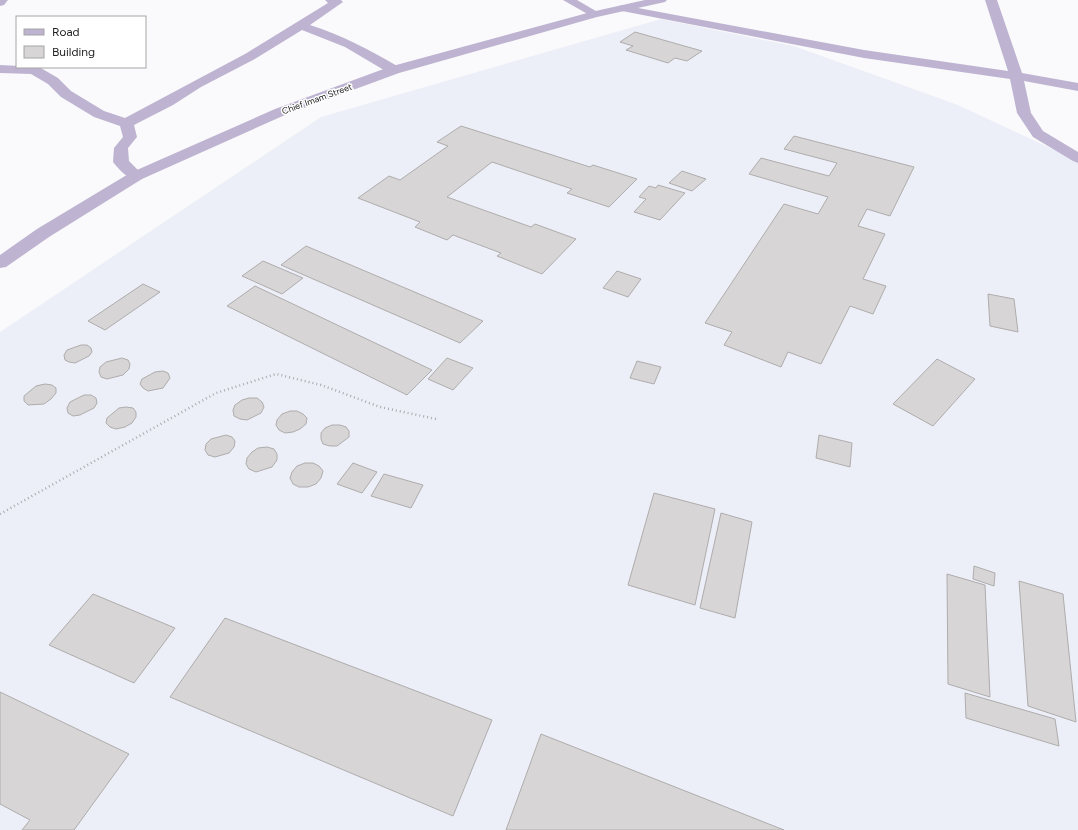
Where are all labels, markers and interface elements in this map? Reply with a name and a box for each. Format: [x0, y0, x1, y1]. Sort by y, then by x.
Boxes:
legend [16, 16, 146, 68]
text: Road [52, 25, 80, 39]
text: Building [52, 45, 95, 59]
street label: Chief Imam Street [280, 81, 354, 116]

